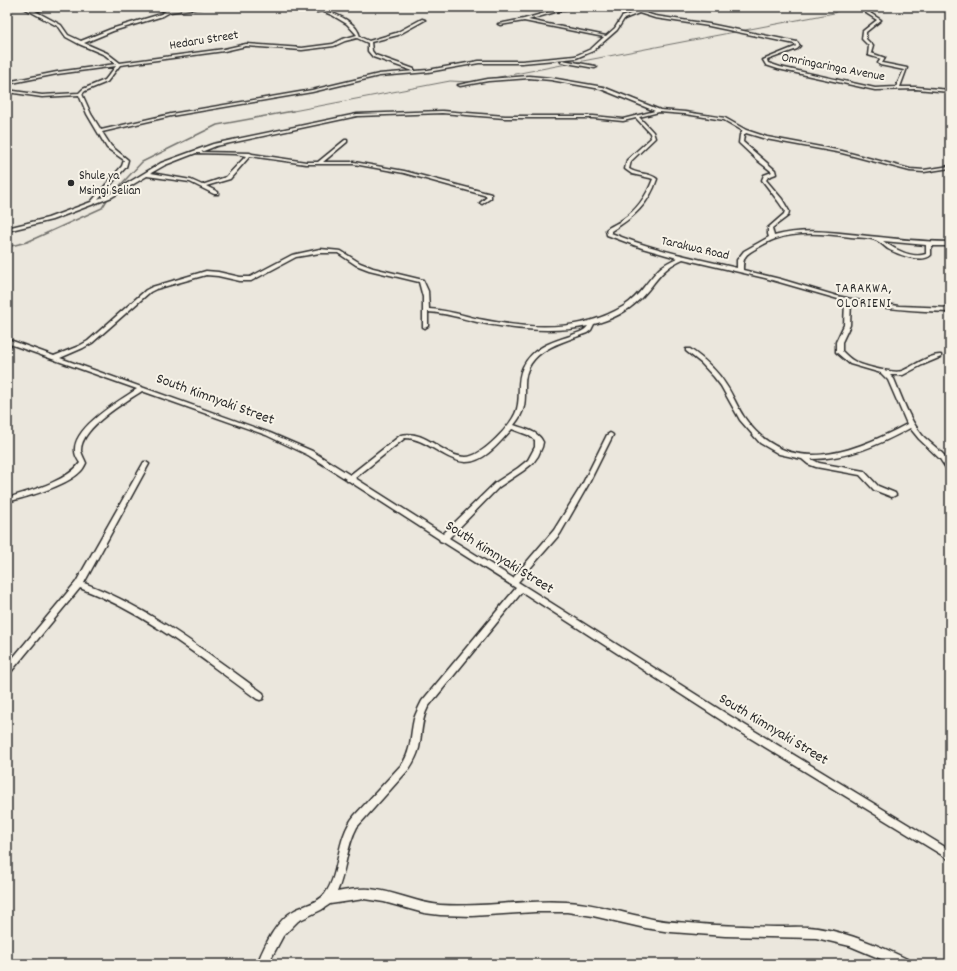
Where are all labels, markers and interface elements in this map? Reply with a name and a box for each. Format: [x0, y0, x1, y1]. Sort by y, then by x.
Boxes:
street label: Hedaru Street [168, 26, 240, 56]
street label: Omringaringa Avenue [780, 49, 887, 87]
place label: Shule ya Msingi Selian [79, 167, 141, 201]
marker: Shule ya Msingi Selian [66, 178, 76, 188]
street label: Tarakwa Road [659, 232, 731, 266]
district label: TARAKWA, OLORIENI [836, 280, 892, 314]
street label: South Kimnyaki Street [153, 368, 278, 432]
street label: South Kimnyaki Street [440, 516, 558, 601]
street label: South Kimnyaki Street [714, 689, 832, 772]

